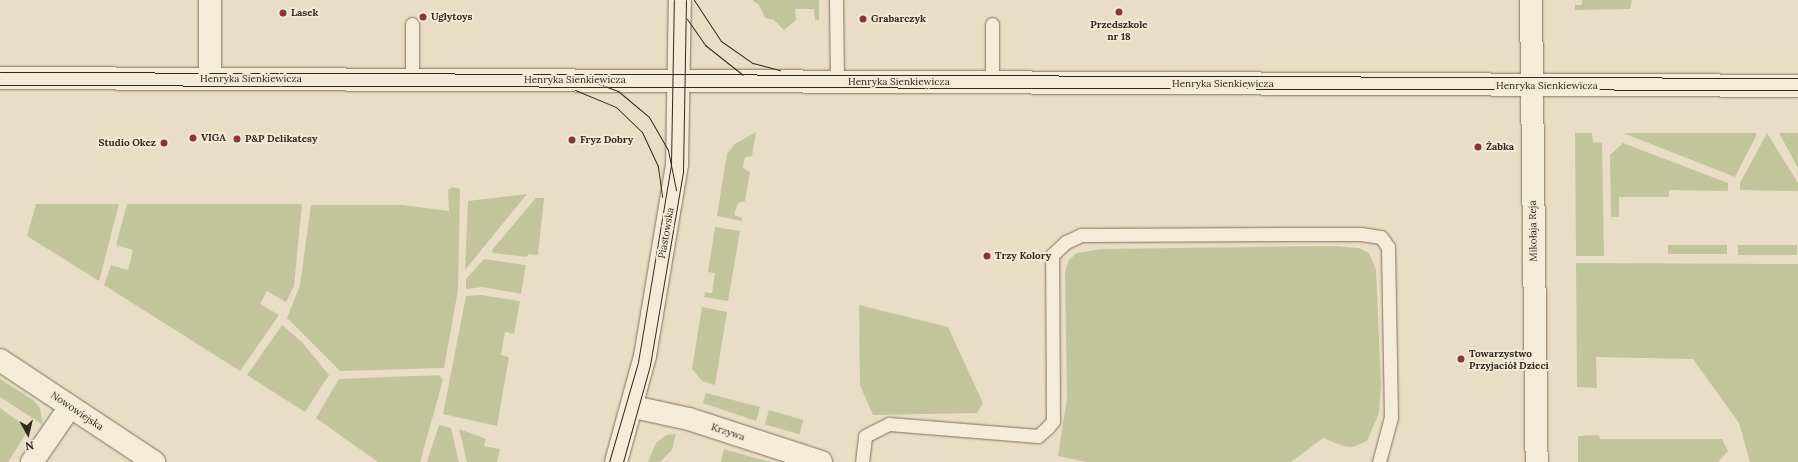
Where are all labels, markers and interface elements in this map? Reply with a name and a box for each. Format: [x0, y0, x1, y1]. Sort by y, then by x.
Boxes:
place label: Lasek [291, 7, 318, 19]
marker: Przedszkole nr 18 [1114, 7, 1124, 17]
marker: Lasek [278, 8, 288, 18]
place label: Uglytoys [431, 11, 472, 23]
marker: Uglytoys [418, 12, 428, 22]
place label: Grabarczyk [871, 13, 926, 25]
marker: Grabarczyk [858, 14, 868, 24]
place label: Przedszkole nr 18 [1090, 18, 1148, 42]
street label: Henryka Sienkiewicza [200, 73, 302, 85]
street label: Henryka Sienkiewicza [524, 74, 626, 86]
street label: Henryka Sienkiewicza [848, 76, 950, 88]
street label: Henryka Sienkiewicza [1172, 78, 1274, 90]
street label: Henryka Sienkiewicza [1496, 80, 1598, 92]
place label: VIGA [201, 132, 226, 144]
marker: VIGA [188, 133, 198, 143]
place label: P&P Delikatesy [245, 133, 317, 145]
marker: P&P Delikatesy [232, 134, 242, 144]
place label: Fryz Dobry [580, 134, 633, 146]
marker: Fryz Dobry [567, 135, 577, 145]
place label: Studio Okez [98, 137, 156, 149]
marker: Studio Okez [159, 138, 169, 148]
place label: Żabka [1486, 141, 1514, 153]
marker: Żabka [1473, 142, 1483, 152]
street label: Mikołaja Reja [1526, 200, 1540, 262]
street label: Piastowska [656, 207, 676, 259]
place label: Trzy Kolory [995, 250, 1051, 262]
marker: Trzy Kolory [982, 251, 992, 261]
place label: Towarzystwo Przyjaciół Dzieci [1469, 347, 1549, 370]
marker: Towarzystwo Przyjaciół Dzieci [1456, 354, 1466, 364]
street label: Nowowiejska [48, 389, 106, 433]
north arrow [8, 414, 48, 454]
street label: Krzywa [710, 421, 746, 443]
text: N [24, 438, 35, 453]

